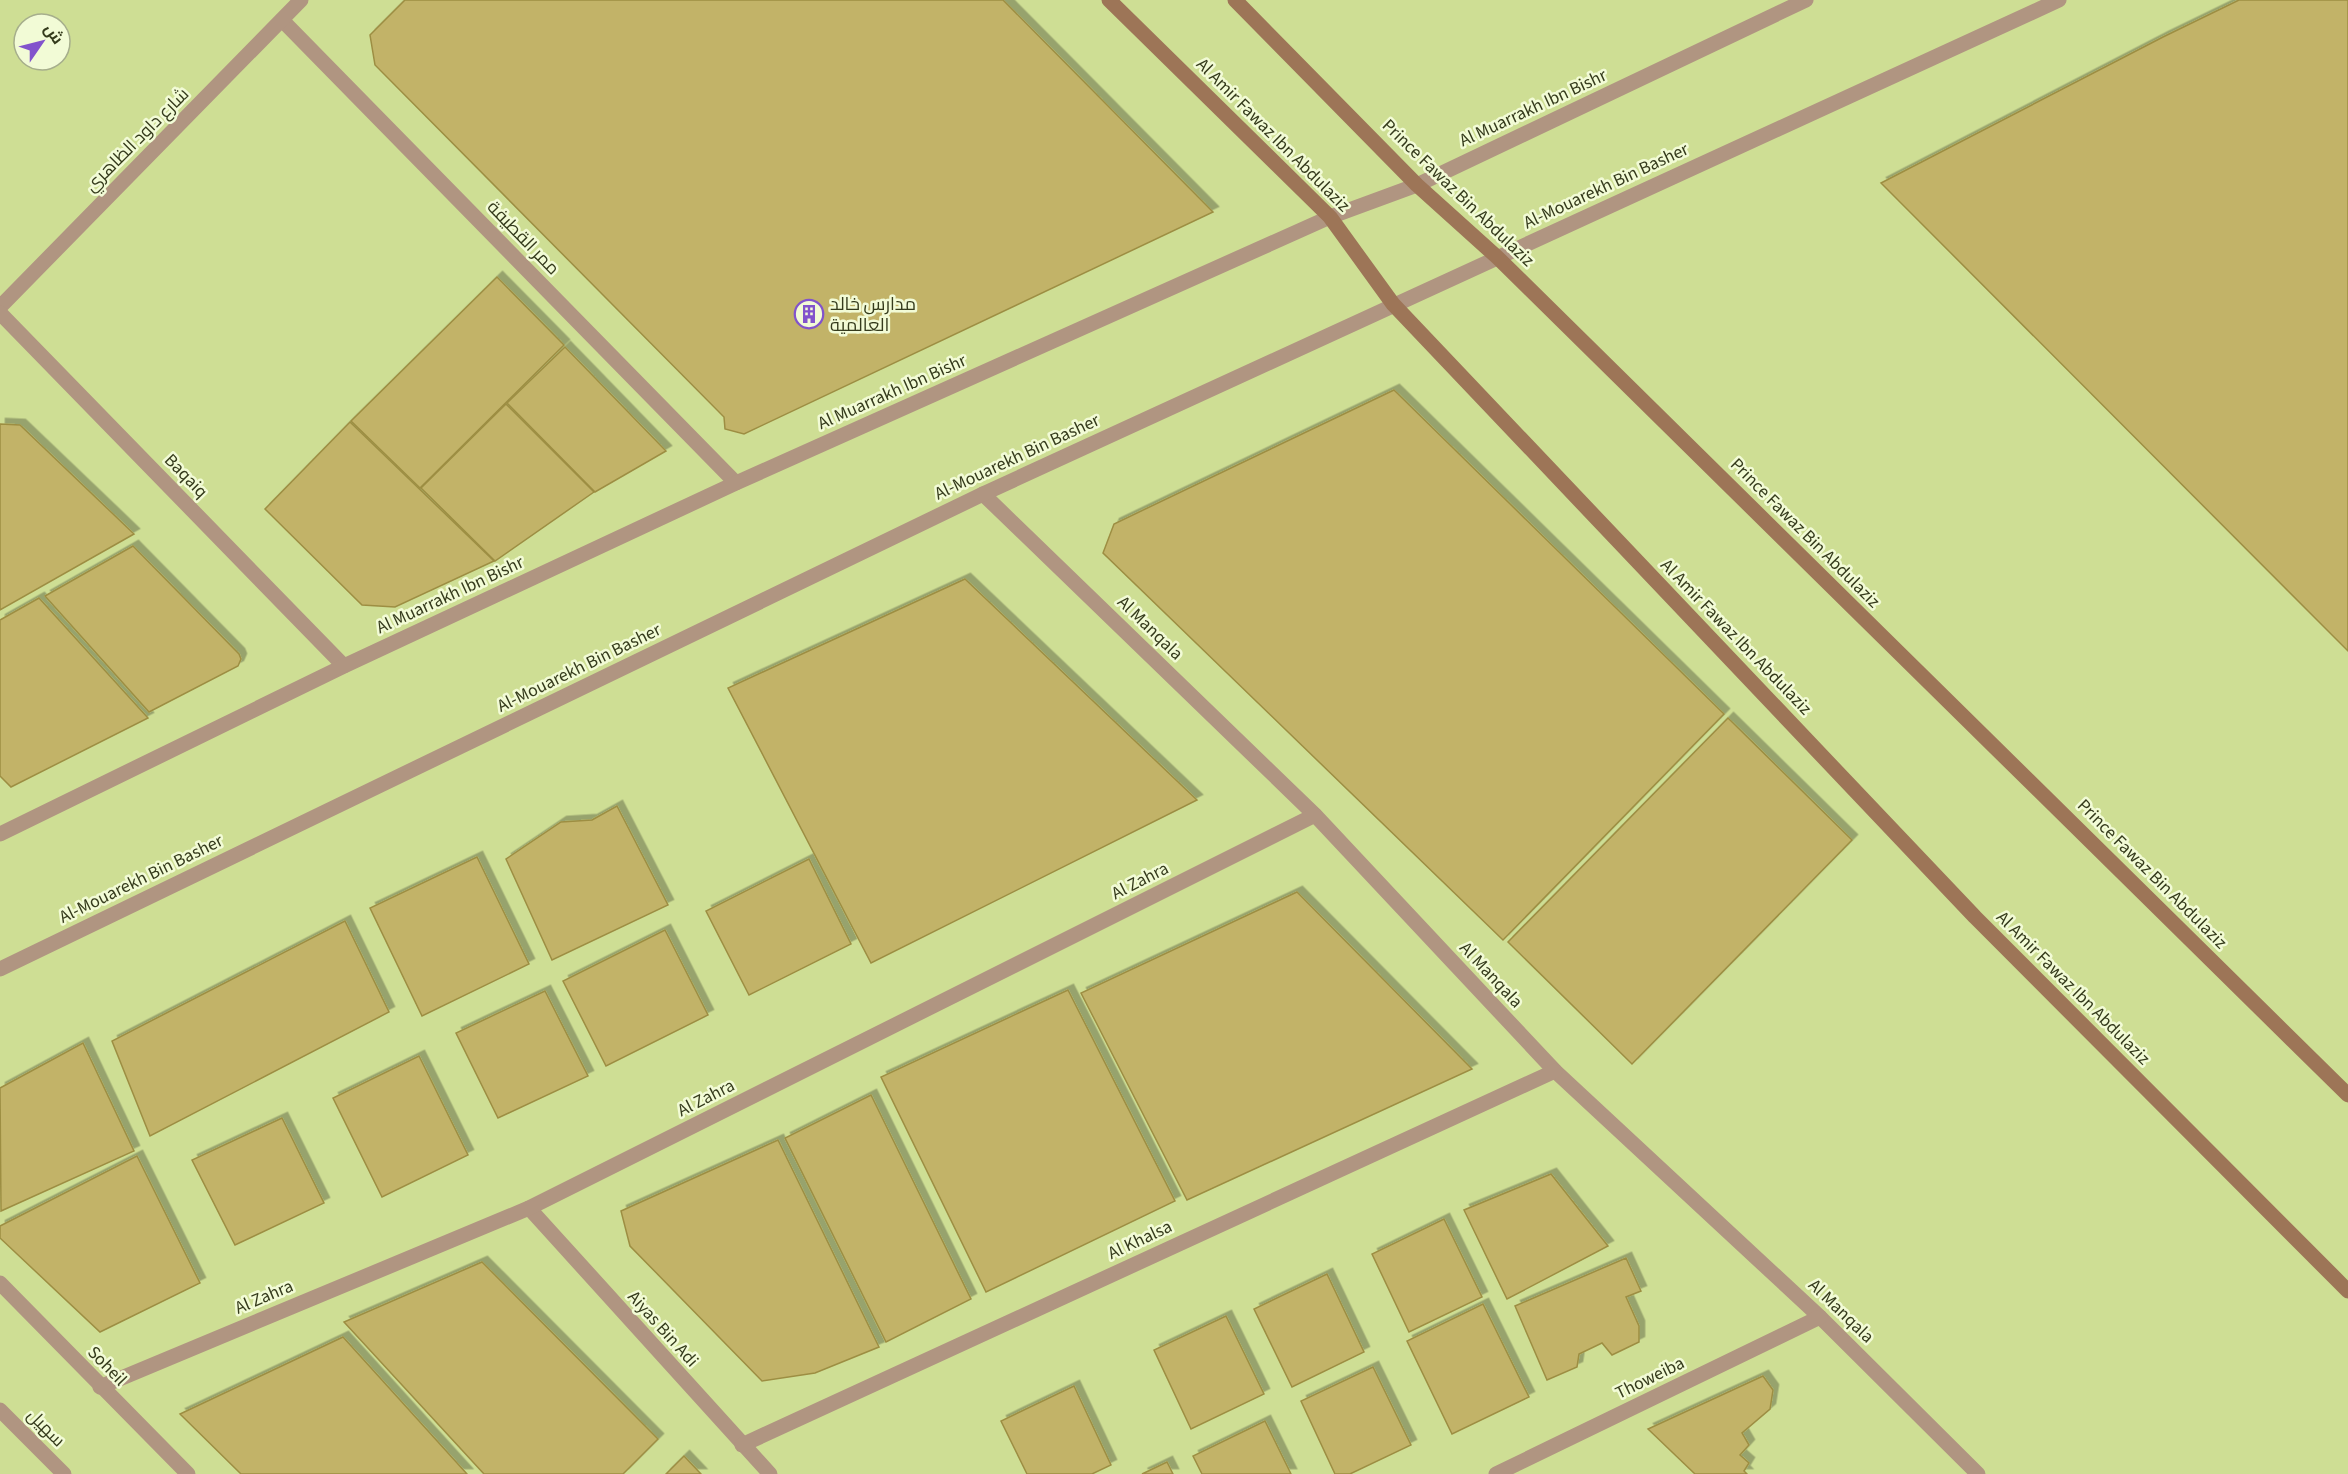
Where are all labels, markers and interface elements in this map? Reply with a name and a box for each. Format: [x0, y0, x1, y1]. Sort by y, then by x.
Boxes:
north arrow [12, 12, 72, 72]
text: ش [39, 19, 68, 49]
street label: Al Amir Fawaz Ibn Abdulaziz [1190, 52, 1356, 218]
street label: Al Muarrakh Ibn Bishr [1455, 63, 1611, 153]
street label: شارع داود الظاهري [79, 82, 196, 199]
street label: Prince Fawaz Bin Abdulaziz [1376, 114, 1540, 273]
street label: Al-Mouarekh Bin Basher [1519, 136, 1693, 235]
street label: ممر القطيفة [481, 195, 565, 281]
place label: مدارس خالد العالمية [830, 292, 916, 338]
building icon: مدارس خالد العالمية [793, 298, 825, 330]
street label: Al Muarrakh Ibn Bishr [814, 348, 971, 436]
street label: Al-Mouarekh Bin Basher [930, 407, 1104, 506]
street label: Baqaiq [159, 448, 213, 504]
street label: Prince Fawaz Bin Abdulaziz [1724, 452, 1886, 614]
street label: Al Muarrakh Ibn Bishr [372, 550, 528, 640]
street label: Al Amir Fawaz Ibn Abdulaziz [1655, 553, 1818, 721]
street label: Al Manqala [1112, 590, 1188, 666]
street label: Al-Mouarekh Bin Basher [493, 617, 666, 719]
street label: Prince Fawaz Bin Abdulaziz [2071, 793, 2233, 955]
street label: Al-Mouarekh Bin Basher [55, 828, 228, 930]
street label: Al Zahra [1107, 856, 1173, 906]
street label: Al Amir Fawaz Ibn Abdulaziz [1990, 905, 2156, 1071]
street label: Al Manqala [1454, 936, 1528, 1014]
street label: Al Zahra [673, 1073, 739, 1123]
street label: Al Khalsa [1104, 1214, 1176, 1266]
street label: Al Manqala [1803, 1273, 1879, 1349]
street label: Al Zahra [231, 1274, 297, 1320]
street label: Aiyas Bin Adi [622, 1285, 704, 1373]
street label: Soheil [82, 1340, 132, 1392]
street label: Thoweiba [1611, 1351, 1689, 1405]
street label: سهيل [21, 1403, 71, 1453]

